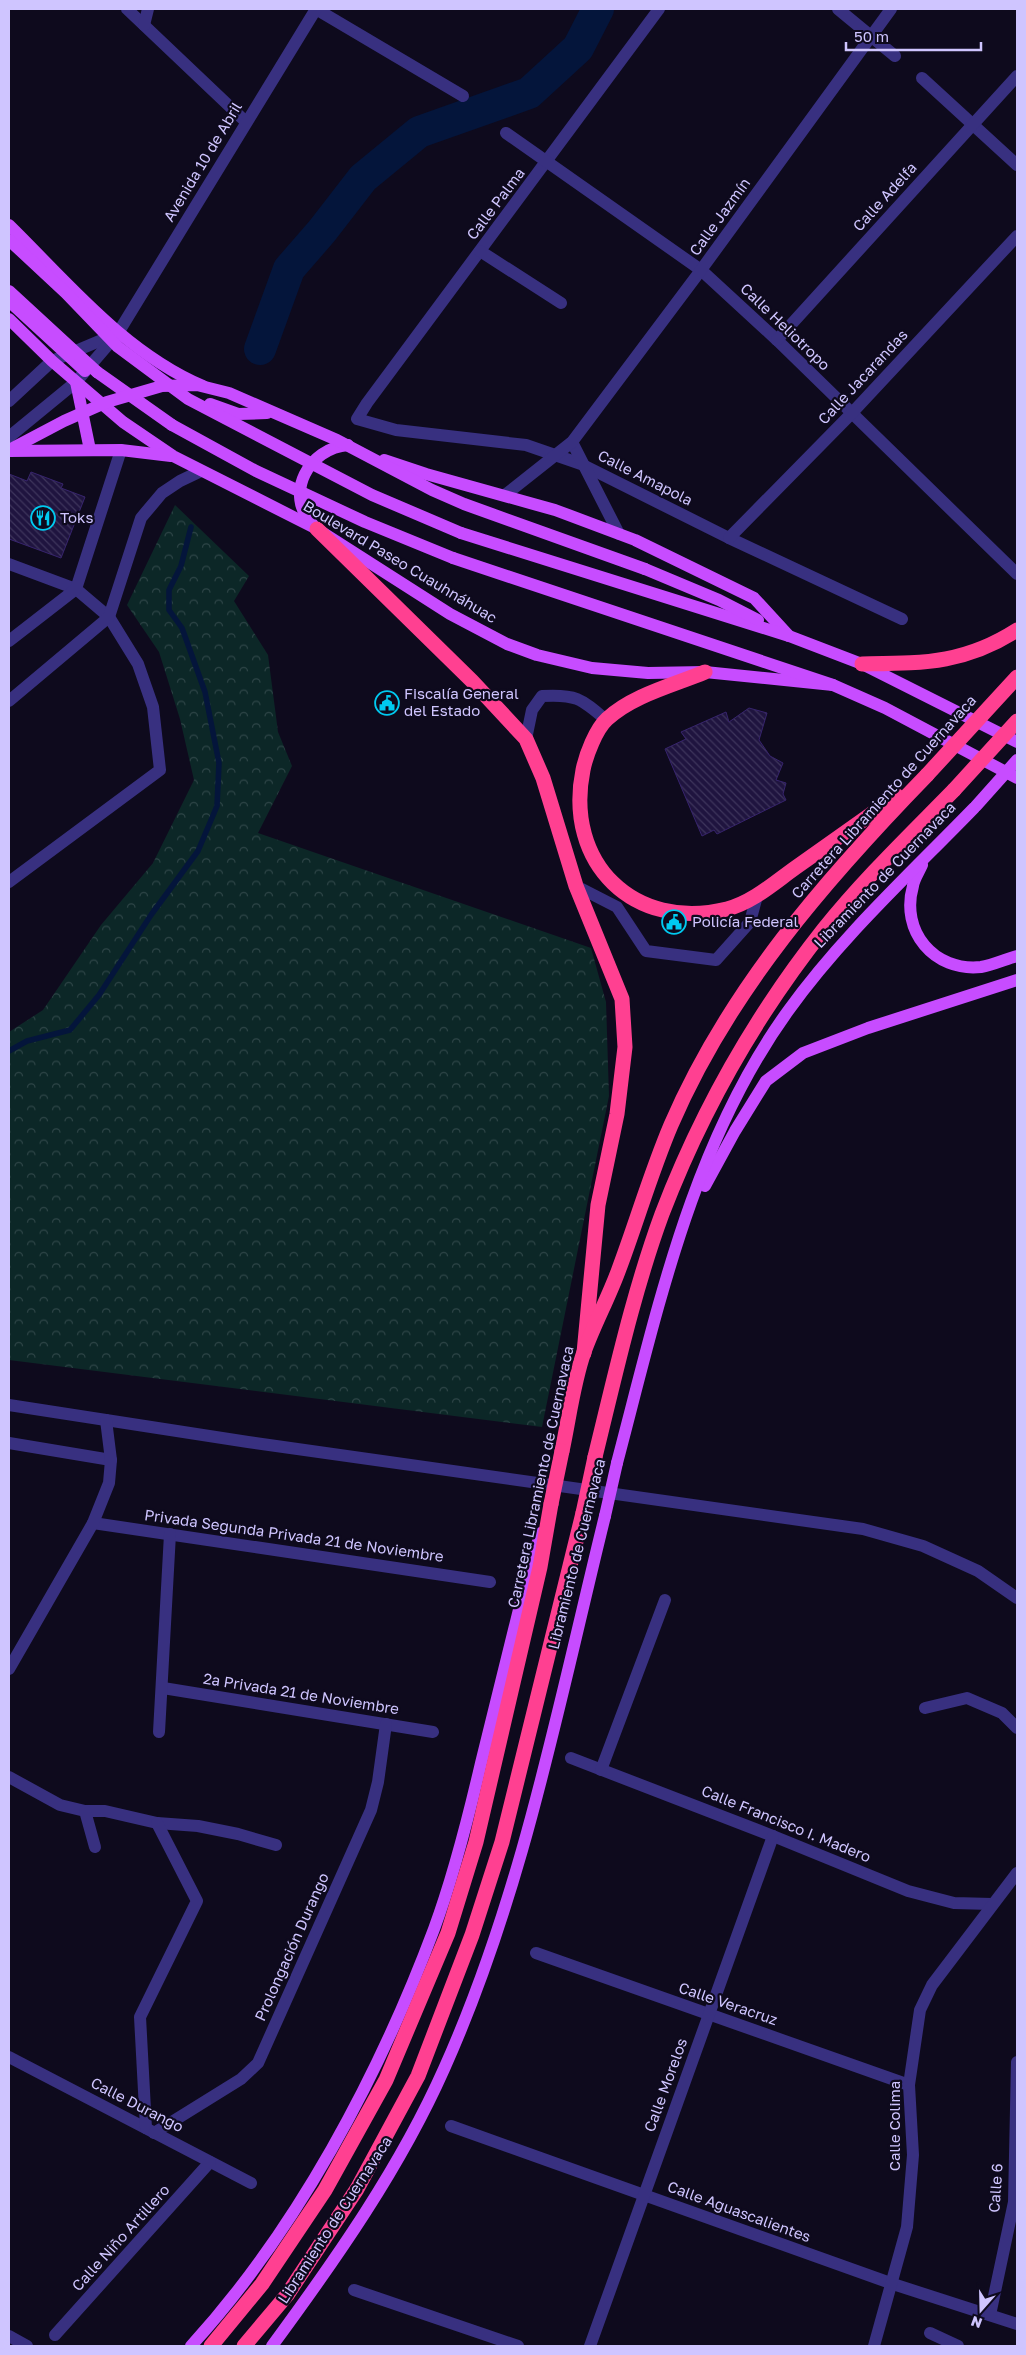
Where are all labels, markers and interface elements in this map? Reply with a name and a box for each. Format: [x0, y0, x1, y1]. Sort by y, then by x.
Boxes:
scale bar [846, 20, 981, 52]
text: 50 m [854, 27, 889, 45]
street label: Avenida 10 de Abril [159, 98, 245, 225]
street label: Calle Adelfa [849, 158, 920, 235]
street label: Calle Palma [462, 164, 528, 243]
street label: Calle Jazmín [685, 174, 753, 259]
street label: Calle Heliotropo [737, 279, 834, 374]
street label: Calle Jacarandas [814, 325, 911, 427]
street label: Calle Amapola [595, 446, 696, 509]
street label: Boulevard Paseo Cuauhnáhuac [301, 496, 501, 626]
restaurant icon: Toks [30, 505, 56, 531]
place label: Toks [60, 508, 93, 526]
place label: Fiscalía General del Estado [404, 684, 519, 719]
public building icon: Fiscalía General del Estado [374, 690, 400, 716]
street label: Carretera Libramiento de Cuernavaca [788, 692, 980, 902]
street label: Libramiento de Cuernavaca [811, 798, 959, 952]
public building icon: Policía Federal [661, 909, 687, 935]
place label: Policía Federal [692, 912, 798, 930]
street label: Carretera Libramiento de Cuernavaca [504, 1344, 578, 1610]
street label: Libramiento de Cuernavaca [545, 1457, 609, 1651]
street label: Privada Segunda Privada 21 de Noviembre [143, 1505, 445, 1565]
street label: 2a Privada 21 de Noviembre [202, 1669, 401, 1717]
street label: Calle Francisco I. Madero [699, 1781, 874, 1865]
street label: Prolongación Durango [250, 1870, 332, 2024]
street label: Calle Veracruz [677, 1978, 780, 2029]
street label: Calle Morelos [640, 2035, 690, 2134]
street label: Calle Durango [88, 2073, 187, 2135]
street label: Calle Colima [885, 2081, 903, 2171]
street label: Libramiento de Cuernavaca [273, 2132, 395, 2306]
street label: Calle 6 [984, 2163, 1006, 2213]
street label: Calle Aguascalientes [665, 2177, 813, 2245]
street label: Calle Niño Artillero [68, 2180, 173, 2294]
north arrow [956, 2285, 1006, 2335]
text: N [968, 2313, 984, 2332]

